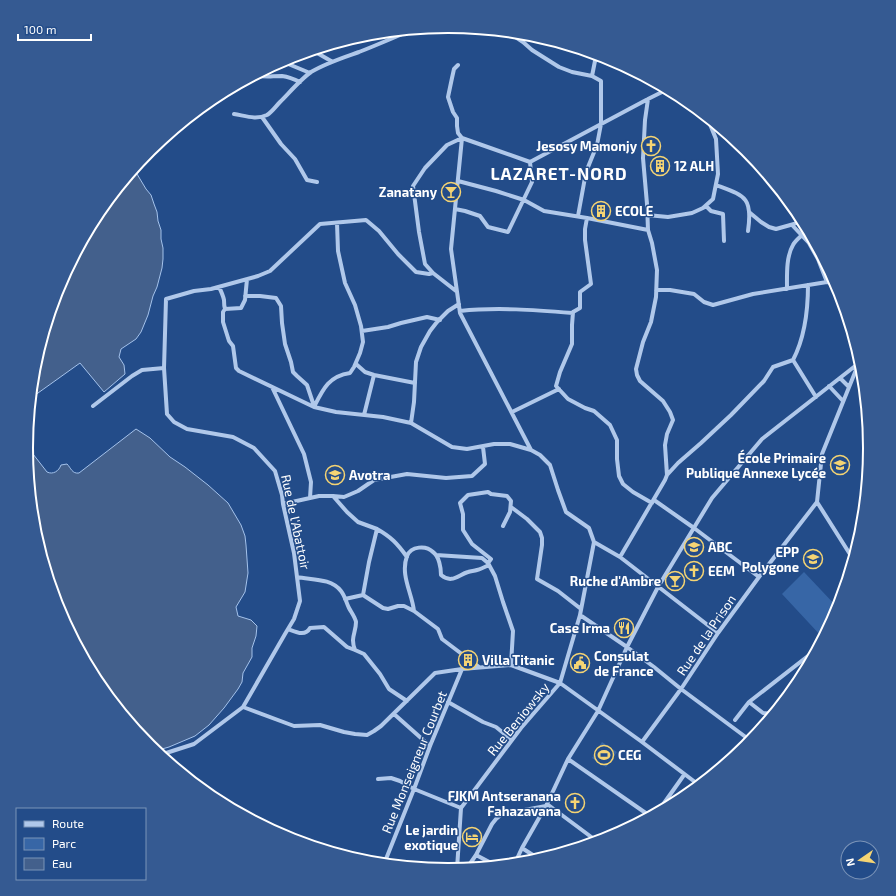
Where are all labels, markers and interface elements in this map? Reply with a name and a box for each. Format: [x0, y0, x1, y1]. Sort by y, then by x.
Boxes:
scale bar [18, 16, 91, 42]
text: 100 m [24, 22, 56, 36]
church icon: Jesosy Mamonjy [640, 135, 662, 157]
place label: Jesosy Mamonjy [536, 138, 638, 154]
building icon: 12 ALH [649, 155, 671, 177]
place label: 12 ALH [674, 158, 714, 174]
district label: LAZARET-NORD [490, 163, 628, 183]
bar icon: Zanatany [440, 181, 462, 203]
place label: Zanatany [379, 184, 438, 200]
building icon: ECOLE [590, 200, 612, 222]
place label: ECOLE [615, 203, 653, 219]
place label: École Primaire Publique Annexe Lycée [686, 449, 826, 481]
school or university icon: École Primaire Publique Annexe Lycée [829, 454, 851, 476]
school or university icon: Avotra [324, 464, 346, 486]
place label: Avotra [349, 467, 390, 483]
street label: Rue de l'Abattoir [278, 473, 314, 571]
school or university icon: ABC [683, 536, 705, 558]
place label: ABC [708, 539, 733, 555]
place label: EPP Polygone [742, 544, 799, 575]
school or university icon: EPP Polygone [802, 548, 824, 570]
church icon: EEM [683, 560, 705, 582]
place label: EEM [708, 563, 735, 579]
bar icon: Ruche d'Ambre [664, 570, 686, 592]
place label: Ruche d'Ambre [570, 573, 661, 589]
street label: Rue de la Prison [673, 591, 739, 679]
restaurant icon: Case Irma [613, 617, 635, 639]
place label: Case Irma [550, 620, 610, 636]
place label: Consulat de France [594, 648, 654, 679]
building icon: Villa Titanic [457, 649, 479, 671]
place label: Villa Titanic [482, 652, 555, 668]
public building icon: Consulat de France [569, 652, 591, 674]
street label: Rue Beniowsky [484, 679, 552, 759]
street label: Rue Monseigneur Courbet [378, 688, 450, 836]
sports icon: CEG [593, 744, 615, 766]
place label: CEG [618, 747, 642, 763]
place label: FJKM Antseranana Fahazavana [448, 788, 561, 819]
church icon: FJKM Antseranana Fahazavana [564, 792, 586, 814]
legend [16, 808, 146, 880]
text: Route [52, 816, 84, 830]
place label: Le jardin exotique [404, 822, 458, 853]
hotel icon: Le jardin exotique [461, 826, 483, 848]
text: Parc [52, 836, 76, 850]
north arrow [840, 840, 880, 880]
text: Eau [52, 856, 72, 870]
text: N [843, 857, 857, 868]

